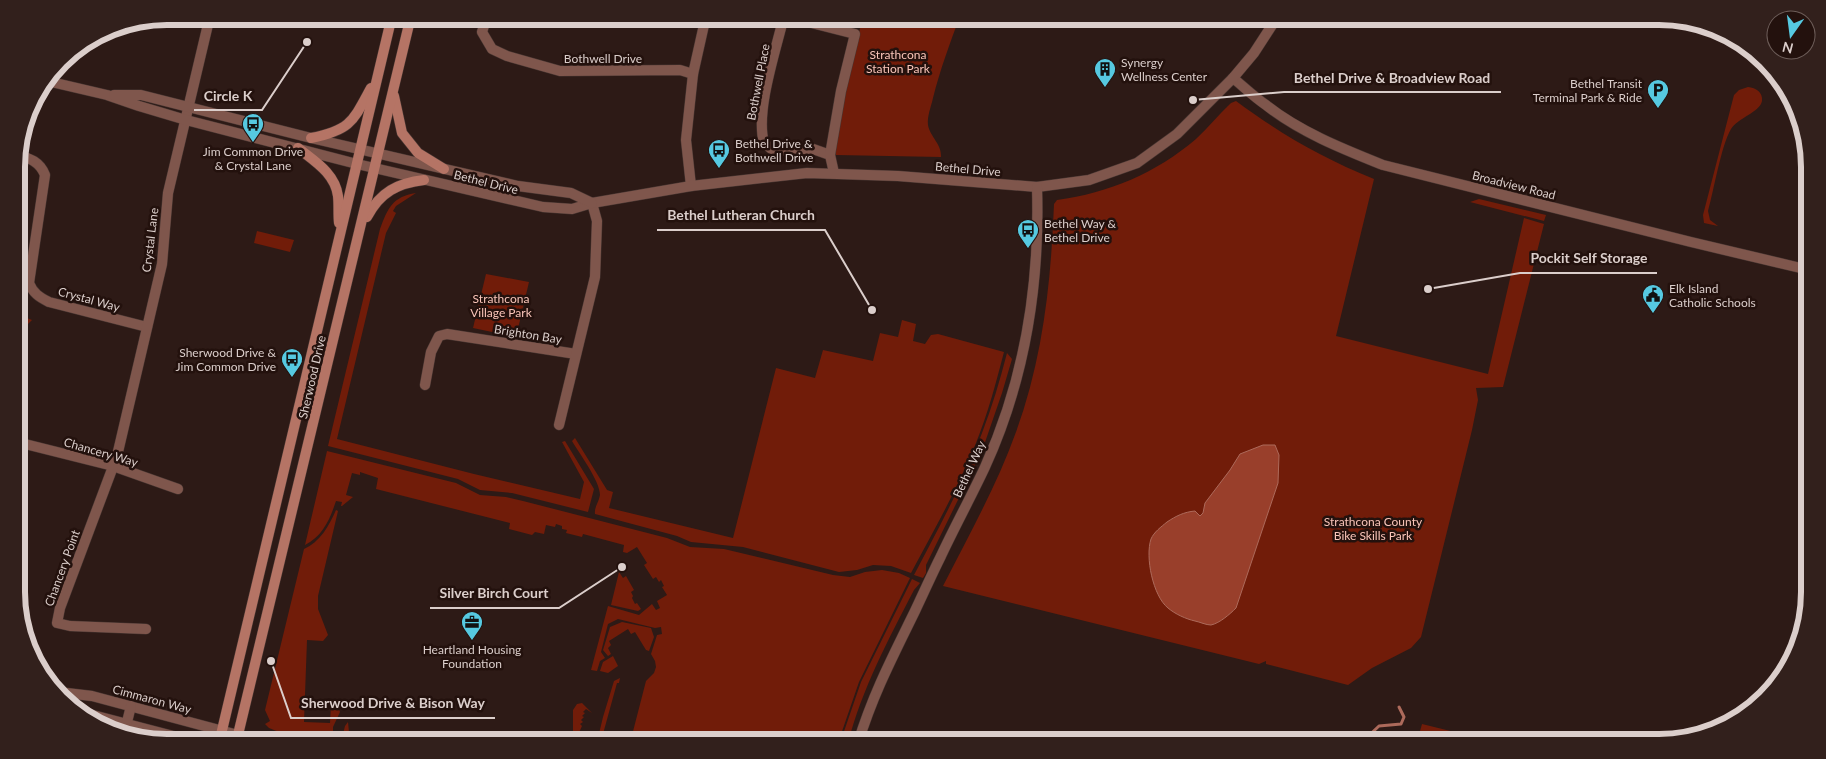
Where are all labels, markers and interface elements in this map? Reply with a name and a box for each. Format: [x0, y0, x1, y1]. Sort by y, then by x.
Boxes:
north arrow [1766, 10, 1816, 60]
text: N [1780, 39, 1795, 58]
street label: Bothwell Place [743, 42, 773, 122]
park label: Strathcona Station Park [866, 47, 931, 76]
street label: Bothwell Drive [564, 51, 642, 66]
place label: Synergy Wellness Center [1121, 55, 1208, 84]
building icon: Synergy Wellness Center [1093, 57, 1117, 88]
callout: Bethel Drive & Broadview Road [1284, 63, 1501, 92]
text: Bethel Drive & Broadview Road [1294, 69, 1490, 86]
place label: Bethel Transit Terminal Park & Ride [1533, 76, 1643, 105]
parking icon: Bethel Transit Terminal Park & Ride [1646, 78, 1670, 109]
callout: Circle K [194, 81, 262, 110]
text: Circle K [204, 87, 253, 104]
bus stop icon: Jim Common Drive & Crystal Lane [241, 112, 265, 143]
place label: Bethel Drive & Bothwell Drive [735, 136, 813, 165]
bus stop icon: Bethel Drive & Bothwell Drive [707, 138, 731, 169]
place label: Jim Common Drive & Crystal Lane [203, 144, 303, 173]
street label: Bethel Drive [935, 159, 1001, 179]
street label: Bethel Drive [452, 167, 520, 197]
street label: Broadview Road [1471, 167, 1557, 203]
callout: Bethel Lutheran Church [657, 201, 825, 230]
text: Bethel Lutheran Church [667, 206, 815, 223]
street label: Crystal Lane [139, 207, 161, 273]
place label: Bethel Way & Bethel Drive [1044, 216, 1117, 245]
bus stop icon: Bethel Way & Bethel Drive [1016, 218, 1040, 249]
callout: Pockit Self Storage [1520, 244, 1657, 273]
text: Pockit Self Storage [1530, 249, 1648, 266]
place label: Elk Island Catholic Schools [1669, 281, 1756, 310]
public building icon: Elk Island Catholic Schools [1641, 283, 1665, 314]
street label: Crystal Way [56, 284, 122, 315]
park label: Strathcona Village Park [470, 291, 533, 320]
street label: Brighton Bay [493, 321, 564, 347]
street label: Sherwood Drive [295, 334, 329, 420]
place label: Sherwood Drive & Jim Common Drive [176, 345, 276, 374]
bus stop icon: Sherwood Drive & Jim Common Drive [280, 347, 304, 378]
street label: Chancery Way [62, 434, 140, 470]
street label: Bethel Way [949, 438, 989, 500]
park label: Strathcona County Bike Skills Park [1324, 514, 1423, 543]
street label: Chancery Point [41, 527, 83, 608]
callout: Silver Birch Court [430, 579, 559, 608]
text: Silver Birch Court [440, 584, 549, 601]
office icon: Heartland Housing Foundation [460, 610, 484, 641]
place label: Heartland Housing Foundation [423, 642, 521, 671]
street label: Cimmaron Way [111, 681, 194, 717]
callout: Sherwood Drive & Bison Way [291, 689, 495, 718]
text: Sherwood Drive & Bison Way [301, 694, 486, 711]

